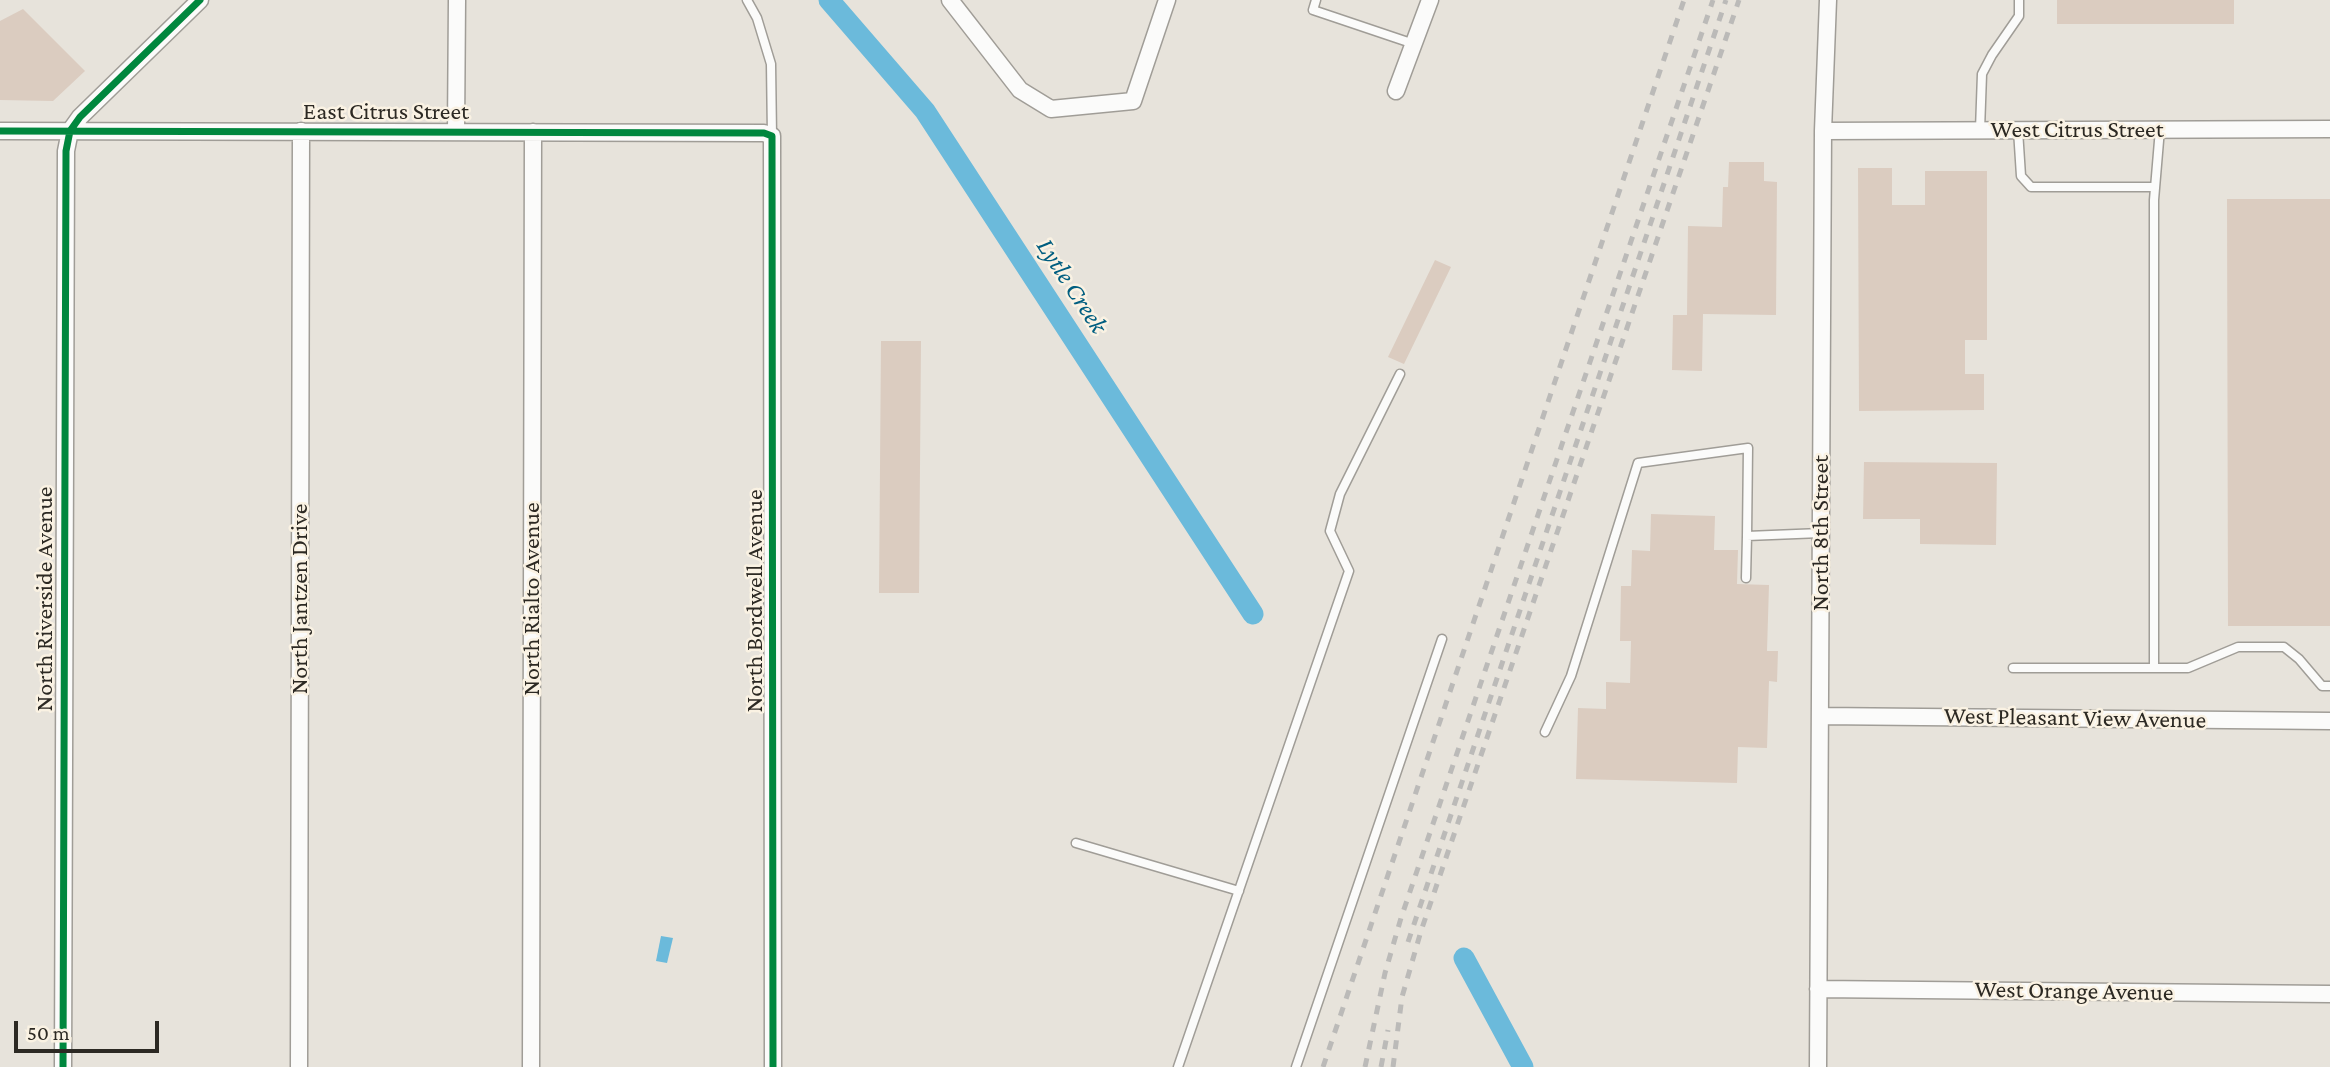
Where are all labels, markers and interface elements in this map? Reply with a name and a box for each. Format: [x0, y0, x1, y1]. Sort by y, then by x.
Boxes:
street label: East Citrus Street [303, 98, 469, 126]
street label: West Citrus Street [1990, 116, 2164, 144]
water label: Lytle Creek [1030, 232, 1114, 340]
street label: North 8th Street [1807, 455, 1835, 611]
street label: North Riverside Avenue [31, 487, 59, 711]
street label: North Bordwell Avenue [741, 490, 769, 712]
street label: North Rialto Avenue [518, 502, 546, 696]
street label: North Jantzen Drive [286, 504, 314, 694]
street label: West Pleasant View Avenue [1944, 701, 2206, 735]
street label: West Orange Avenue [1974, 975, 2174, 1007]
scale bar [18, 1007, 163, 1052]
text: 50 m [27, 1021, 70, 1045]

